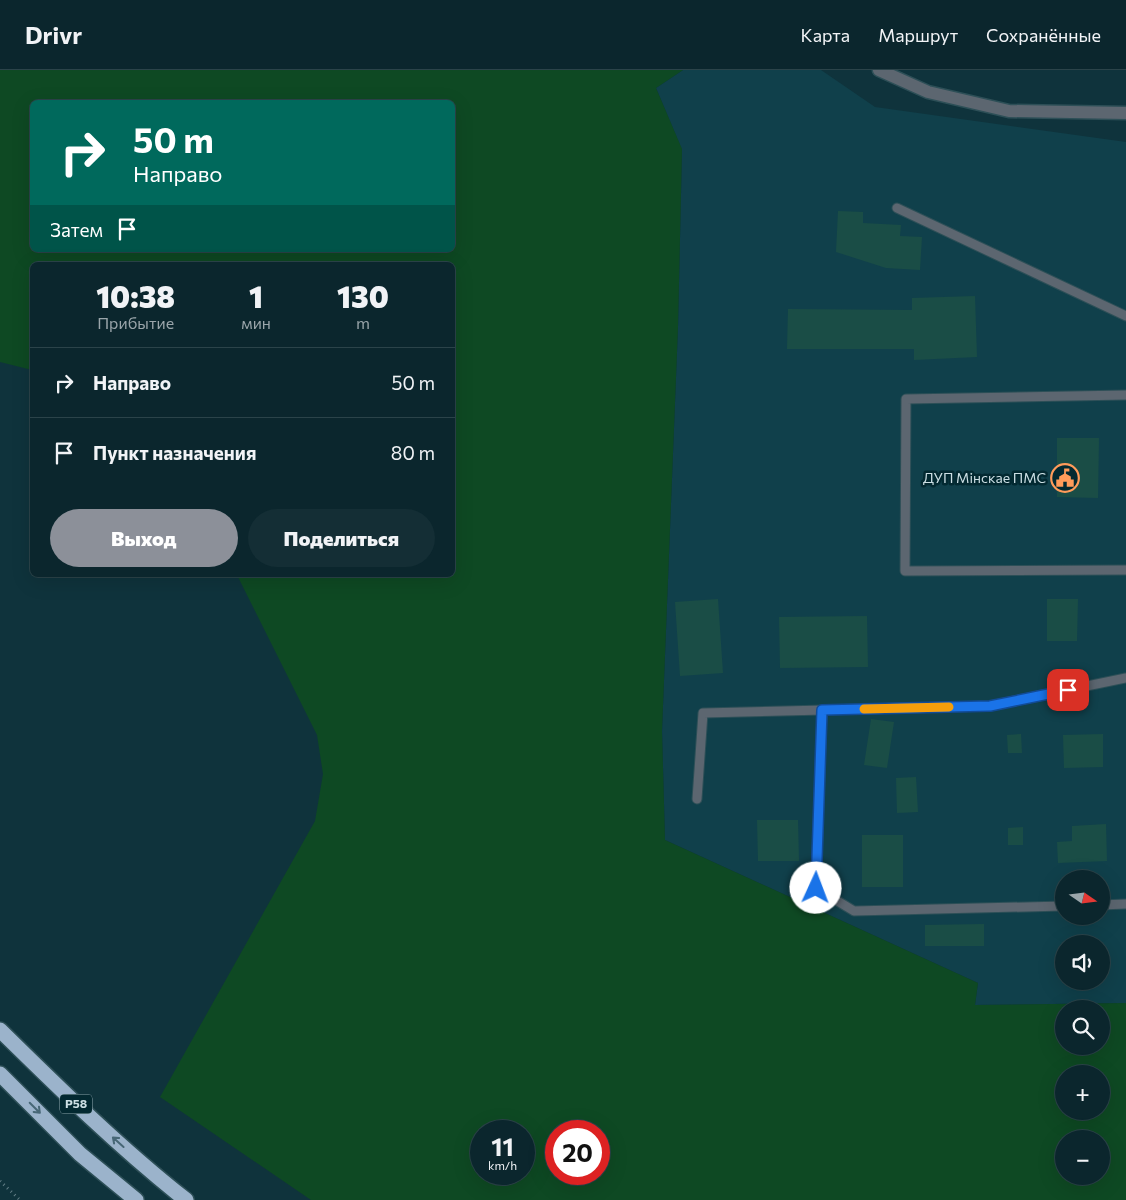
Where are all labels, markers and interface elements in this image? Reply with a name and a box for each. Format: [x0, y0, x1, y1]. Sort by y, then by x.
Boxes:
text: Drivr [25, 20, 82, 49]
text: Карта [801, 24, 850, 46]
text: Маршрут [878, 24, 958, 46]
text: Сохранённые [986, 24, 1101, 46]
text: 50 m [133, 117, 214, 160]
icon: right [50, 120, 115, 185]
text: Направо [133, 160, 223, 187]
icon: arrive [113, 215, 141, 243]
text: Затем [50, 218, 103, 241]
text: 10:38 [96, 277, 175, 314]
text: 1 [249, 277, 263, 314]
text: 130 [337, 277, 389, 314]
text: Прибытие [97, 313, 174, 332]
text: мин [241, 313, 271, 332]
text: m [356, 313, 370, 332]
icon: right [50, 369, 78, 397]
text: Направо [93, 371, 171, 394]
text: 50 m [391, 371, 435, 394]
icon: arrive [50, 439, 78, 467]
text: Пункт назначения [93, 441, 256, 464]
text: 80 m [391, 441, 435, 464]
public building icon: ДУП Мінскае ПМС [1050, 463, 1080, 493]
place label: ДУП Мінскае ПМС [923, 469, 1046, 486]
button: Выход [50, 509, 238, 567]
button: Поделиться [248, 509, 435, 567]
pin [1047, 669, 1089, 711]
icon: arrive [1054, 676, 1082, 704]
position arrow [789, 861, 841, 913]
north arrow [1055, 870, 1110, 925]
map controls [1055, 870, 1110, 1185]
button: sound [1055, 935, 1110, 990]
button: search [1055, 1000, 1110, 1055]
button: + [1055, 1065, 1110, 1120]
road number: Р58 [60, 1094, 92, 1114]
one-way arrow [28, 1102, 41, 1114]
speed limit sign: 20 [545, 1120, 610, 1185]
button: − [1055, 1130, 1110, 1185]
text: 11 [491, 1131, 514, 1161]
one-way arrow [112, 1136, 124, 1148]
text: km/h [488, 1158, 517, 1172]

